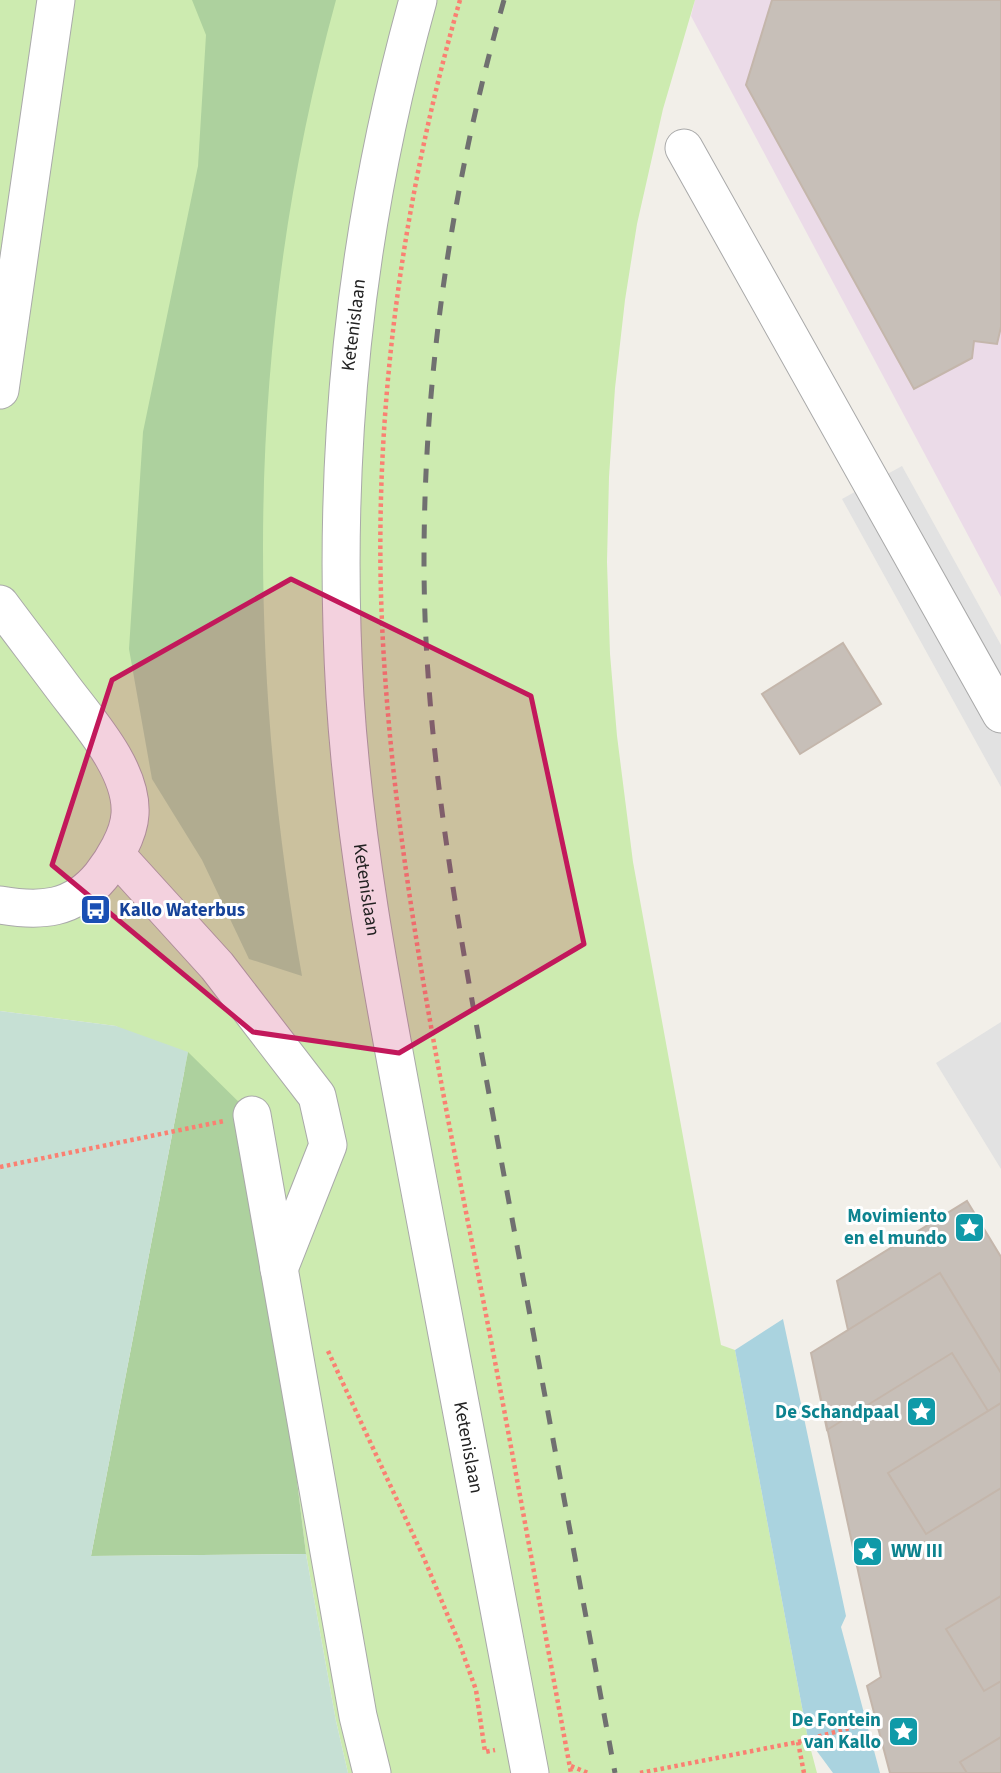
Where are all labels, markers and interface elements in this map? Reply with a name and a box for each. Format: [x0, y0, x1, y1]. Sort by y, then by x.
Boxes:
street label: Ketenislaan [335, 277, 373, 373]
street label: Ketenislaan [346, 842, 387, 938]
bus stop icon: Kallo Waterbus [79, 893, 113, 927]
place label: Kallo Waterbus [119, 897, 245, 924]
place label: Movimiento en el mundo [844, 1203, 947, 1252]
place icon: Movimiento en el mundo [953, 1210, 987, 1244]
place icon: De Schandpaal [905, 1395, 939, 1429]
street label: Ketenislaan [447, 1399, 490, 1496]
place label: De Schandpaal [775, 1399, 900, 1426]
place icon: WW III [851, 1534, 885, 1568]
place label: WW III [891, 1538, 943, 1565]
place label: De Fontein van Kallo [791, 1707, 881, 1756]
place icon: De Fontein van Kallo [887, 1714, 921, 1748]

